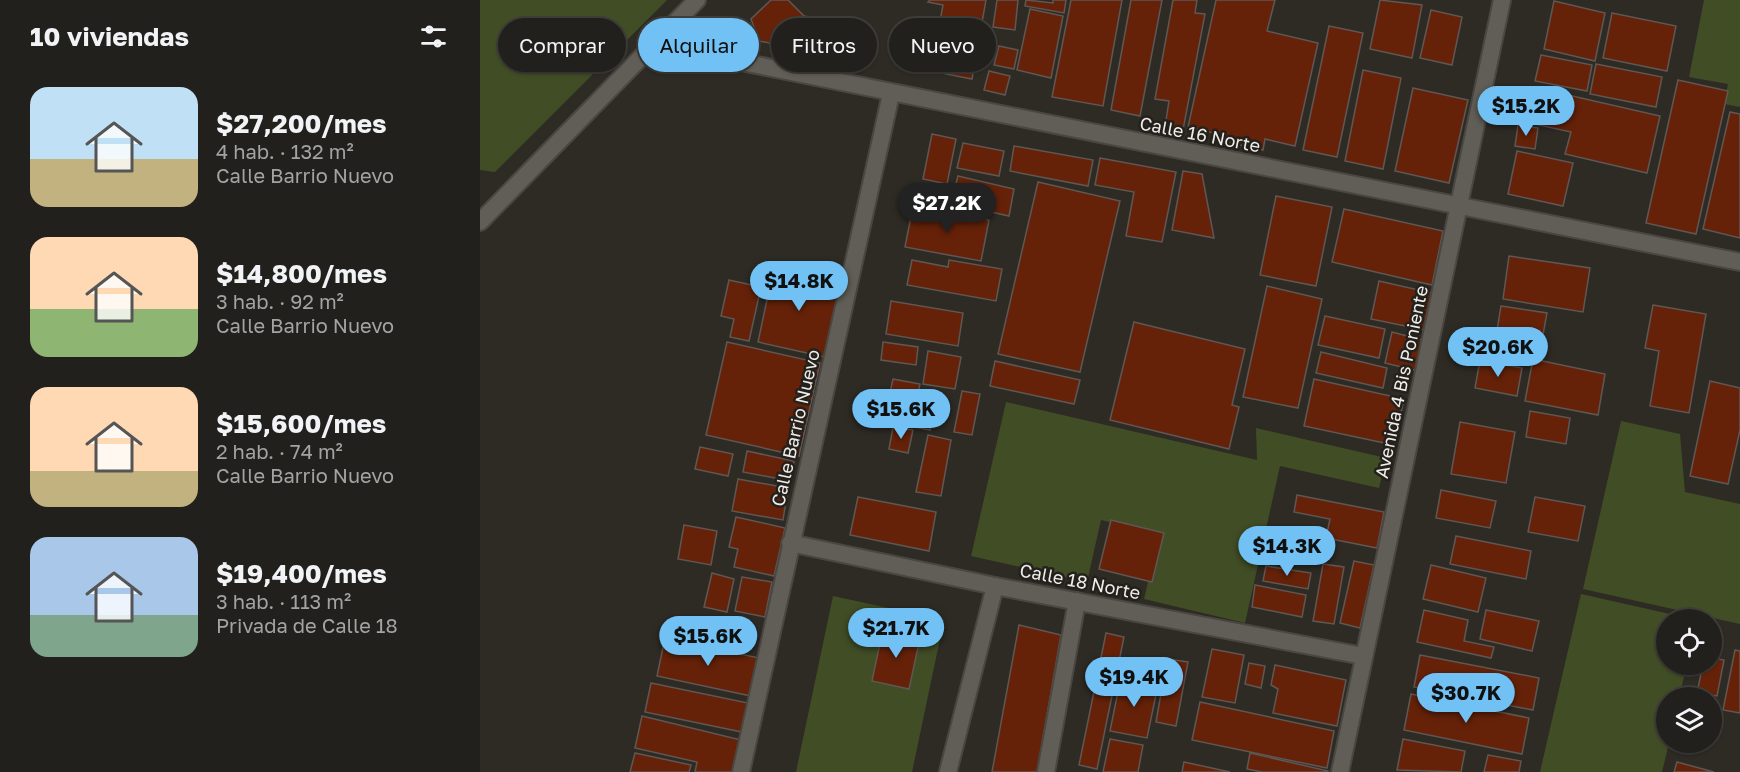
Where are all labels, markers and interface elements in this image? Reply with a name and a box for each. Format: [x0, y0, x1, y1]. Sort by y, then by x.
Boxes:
chip: Comprar [498, 18, 626, 72]
chip: Alquilar [638, 18, 759, 72]
chip: Filtros [771, 18, 877, 72]
chip: Nuevo [889, 18, 996, 72]
icon: filters [417, 20, 450, 53]
text: 10 viviendas [30, 21, 189, 52]
pin: $15.2K [1477, 86, 1575, 137]
text: $15.2K [1492, 93, 1561, 117]
text: $27,200/mes [216, 108, 387, 139]
icon: home [78, 111, 150, 183]
street label: Calle 16 Norte [1138, 112, 1262, 156]
text: 4 hab. · 132 m² [216, 139, 354, 163]
text: Calle Barrio Nuevo [216, 163, 394, 187]
pin: $27.2K [898, 183, 996, 234]
text: $27.2K [912, 190, 982, 214]
text: $14,800/mes [216, 258, 387, 289]
icon: home [78, 261, 150, 333]
pin: $14.8K [750, 261, 848, 312]
text: $14.8K [764, 268, 834, 292]
street label: Avenida 4 Bis Poniente [1370, 283, 1432, 480]
text: 3 hab. · 92 m² [216, 289, 344, 313]
text: Calle Barrio Nuevo [216, 313, 394, 337]
pin: $20.6K [1449, 327, 1547, 378]
text: $20.6K [1462, 334, 1534, 358]
street label: Calle Barrio Nuevo [766, 347, 824, 508]
pin: $15.6K [852, 389, 950, 440]
text: $15.6K [866, 396, 936, 420]
text: $15,600/mes [216, 408, 386, 439]
icon: home [78, 411, 150, 483]
text: 2 hab. · 74 m² [216, 439, 343, 463]
text: Calle Barrio Nuevo [216, 463, 394, 487]
pin: $14.3K [1238, 526, 1336, 577]
text: $14.3K [1252, 533, 1322, 557]
text: $19,400/mes [216, 558, 387, 589]
street label: Calle 18 Norte [1018, 559, 1142, 603]
icon: home [78, 561, 150, 633]
text: 3 hab. · 113 m² [216, 589, 351, 613]
pin: $21.7K [847, 608, 945, 659]
map controls [1656, 609, 1722, 753]
button: locate [1656, 609, 1722, 675]
text: Privada de Calle 18 [216, 613, 398, 637]
text: $21.7K [862, 615, 930, 639]
pin: $15.6K [659, 616, 757, 667]
text: $15.6K [673, 623, 743, 647]
pin: $19.4K [1085, 657, 1183, 708]
text: $19.4K [1099, 664, 1169, 688]
pin: $30.7K [1417, 673, 1515, 724]
text: $30.7K [1431, 680, 1501, 704]
button: layers [1656, 687, 1722, 753]

